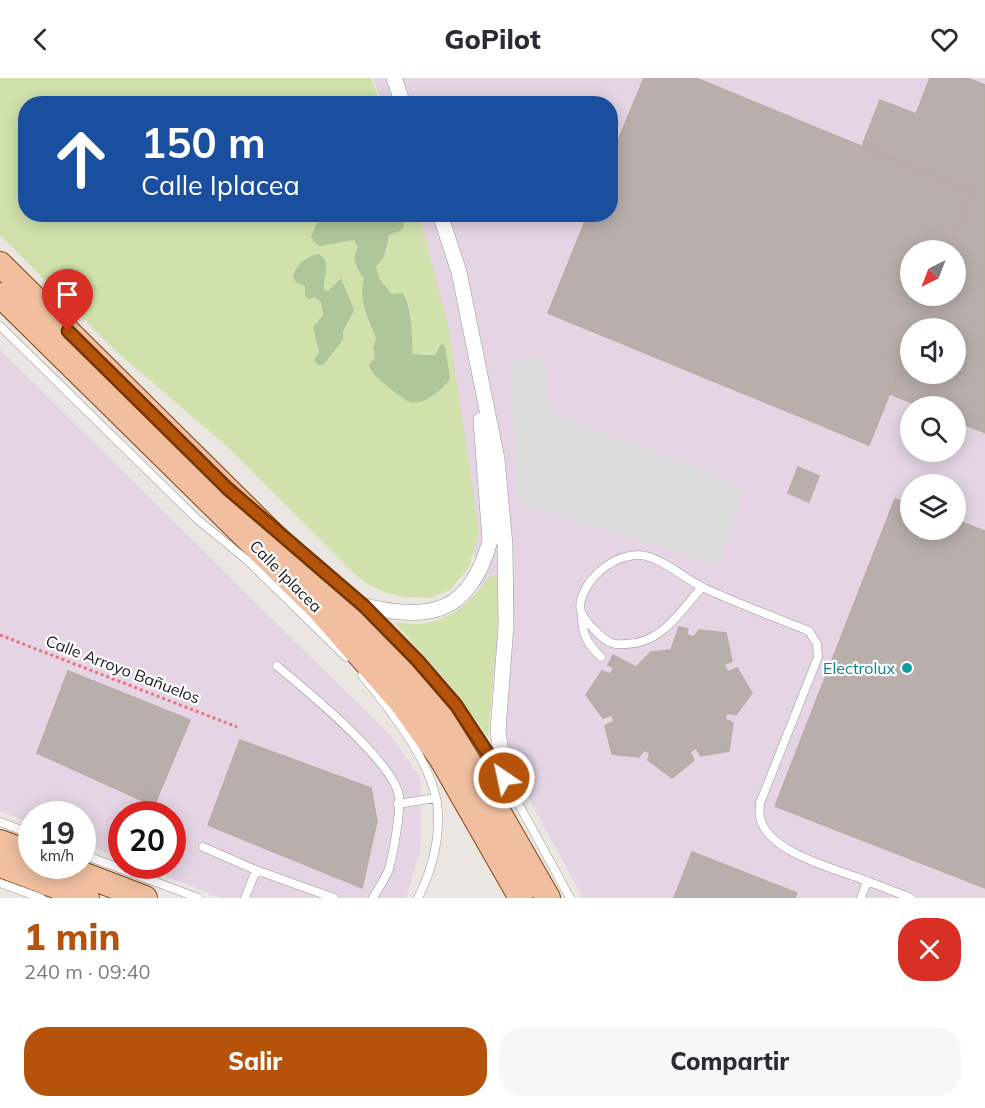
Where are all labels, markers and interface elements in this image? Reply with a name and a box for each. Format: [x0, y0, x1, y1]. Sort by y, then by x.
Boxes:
text: GoPilot [444, 22, 541, 56]
icon: back [24, 23, 57, 56]
icon: heart [928, 23, 961, 56]
text: 150 m [141, 116, 266, 169]
icon: ahead [42, 120, 120, 198]
text: Calle Iplacea [141, 168, 300, 202]
north arrow [900, 240, 966, 306]
map controls [900, 240, 966, 540]
pin [42, 269, 93, 331]
icon: arrive [51, 278, 84, 311]
button: sound [900, 318, 966, 384]
button: search [900, 396, 966, 462]
button: layers [900, 474, 966, 540]
street label: Calle Iplacea [246, 536, 326, 616]
street label: Calle Arroyo Bañuelos [43, 630, 203, 708]
place label: Electrolux [823, 658, 895, 678]
marker: Electrolux [900, 661, 914, 675]
position arrow [472, 746, 536, 810]
speed limit sign: 20 [108, 801, 186, 879]
text: 19 [39, 814, 75, 852]
text: km/h [40, 846, 74, 865]
text: 1 min [24, 914, 120, 959]
button: close [898, 918, 961, 981]
text: 240 m · 09:40 [24, 959, 150, 984]
button: Salir [24, 1027, 487, 1096]
button: Compartir [499, 1027, 961, 1096]

